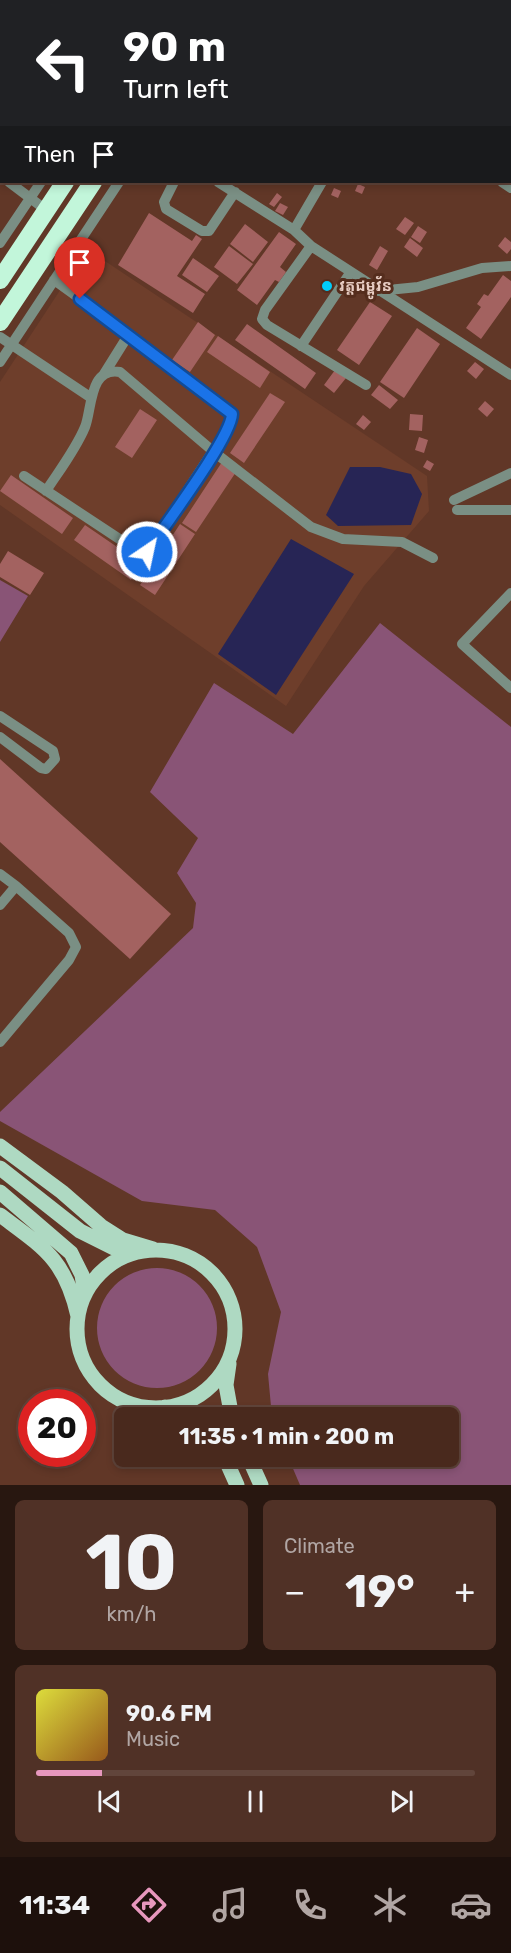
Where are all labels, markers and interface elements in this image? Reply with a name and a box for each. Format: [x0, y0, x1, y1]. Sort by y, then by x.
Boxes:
text: 90 m [123, 22, 226, 72]
icon: left [24, 24, 102, 102]
text: Turn left [123, 73, 228, 105]
icon: arrive [87, 138, 120, 171]
text: Then [24, 141, 75, 168]
pin [54, 237, 105, 299]
icon: arrive [63, 246, 96, 279]
place label: វត្តជម្ពូវ័ន [339, 275, 392, 300]
marker: វត្តជម្ពូវ័ន [320, 279, 334, 293]
position arrow [115, 520, 179, 584]
speed limit sign: 20 [18, 1389, 96, 1467]
text: 11:35 · 1 min · 200 m [179, 1423, 394, 1450]
text: 10 [86, 1516, 177, 1609]
text: Climate [284, 1534, 355, 1558]
text: 19° [345, 1565, 415, 1618]
text: − [284, 1572, 305, 1611]
text: + [454, 1572, 475, 1611]
text: km/h [107, 1602, 156, 1626]
text: 90.6 FM [126, 1700, 212, 1727]
text: Music [126, 1727, 180, 1751]
icon: previous [93, 1785, 126, 1818]
icon: pause [239, 1785, 272, 1818]
icon: next [385, 1785, 418, 1818]
icon: directions [128, 1884, 170, 1926]
icon: music [209, 1884, 251, 1926]
icon: phone [289, 1884, 331, 1926]
icon: climate [369, 1884, 411, 1926]
icon: car [450, 1884, 492, 1926]
text: 11:34 [19, 1889, 90, 1921]

